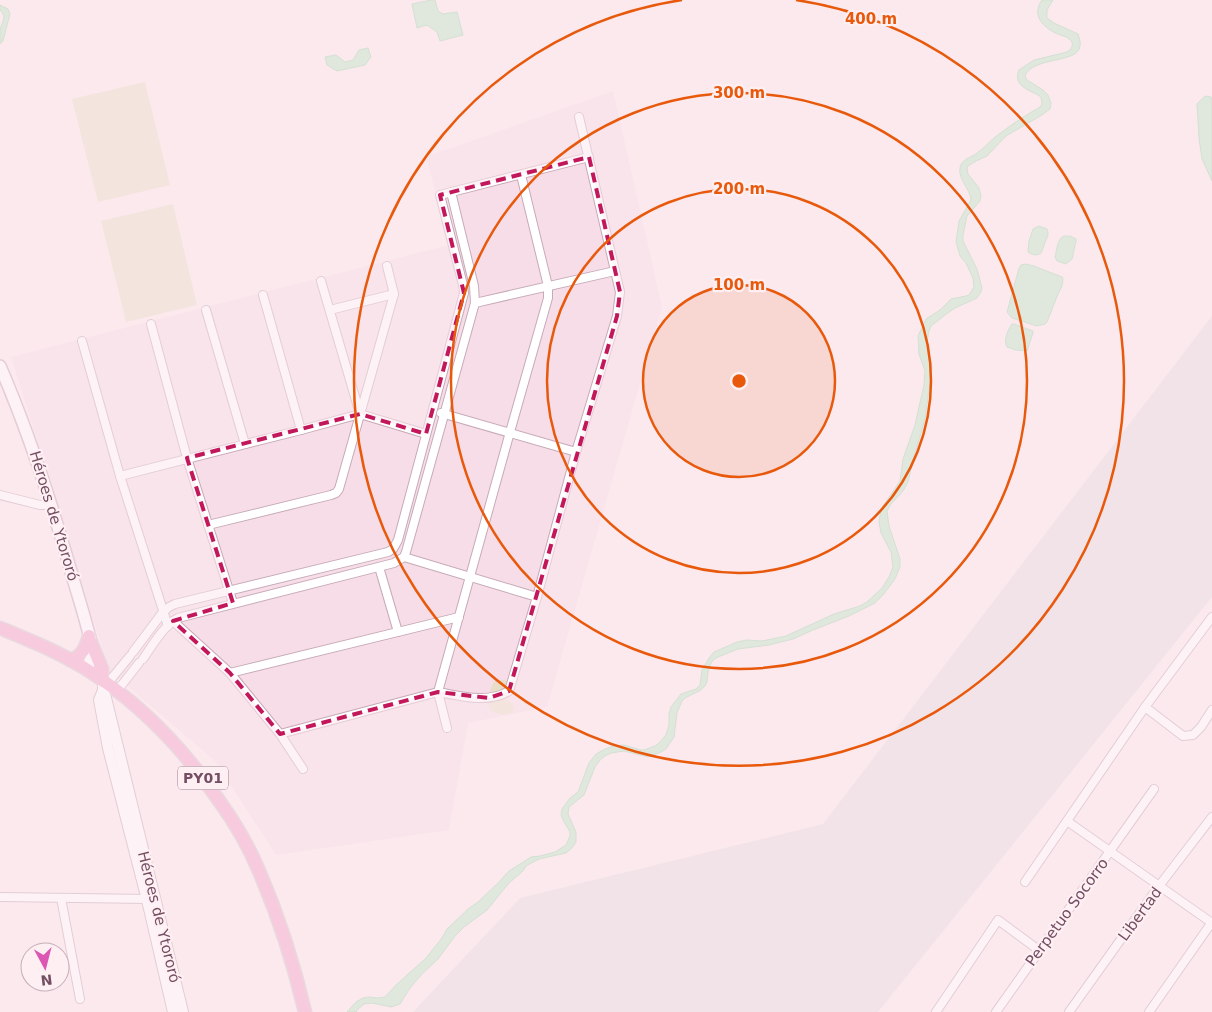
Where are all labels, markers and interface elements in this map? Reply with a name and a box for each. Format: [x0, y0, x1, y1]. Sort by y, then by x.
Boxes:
text: 400 m [845, 10, 897, 28]
text: 300 m [713, 84, 765, 102]
text: 200 m [713, 180, 765, 198]
text: 100 m [713, 276, 765, 294]
centre of rings [730, 372, 748, 390]
street label: Héroes de Ytororó [26, 449, 82, 583]
road number: PY01 [178, 766, 228, 790]
street label: Héroes de Ytororó [134, 849, 184, 985]
street label: Perpetuo Socorro [1022, 855, 1112, 969]
street label: Libertad [1114, 884, 1166, 944]
north arrow [20, 942, 70, 992]
text: N [40, 971, 53, 989]

